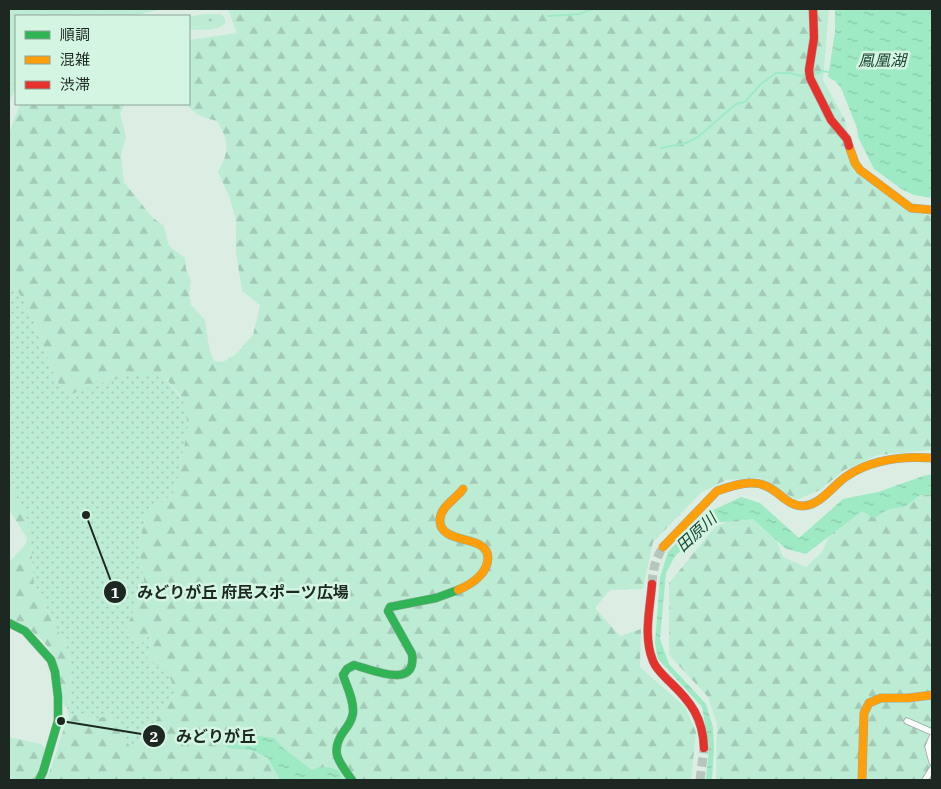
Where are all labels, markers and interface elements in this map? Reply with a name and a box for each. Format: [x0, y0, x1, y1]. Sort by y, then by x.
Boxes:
legend [15, 15, 190, 105]
text: 順調 [60, 25, 90, 44]
text: 混雑 [60, 50, 90, 69]
water label: 鳳凰湖 [858, 50, 909, 70]
text: 渋滞 [60, 75, 90, 94]
water label: 田原川 [672, 507, 722, 556]
callout: みどりが丘 府民スポーツ広場 [103, 577, 359, 608]
text: みどりが丘 府民スポーツ広場 [137, 582, 349, 602]
text: 1 [110, 583, 120, 602]
callout: みどりが丘 [141, 721, 266, 752]
text: みどりが丘 [176, 726, 256, 746]
text: 2 [149, 727, 159, 746]

